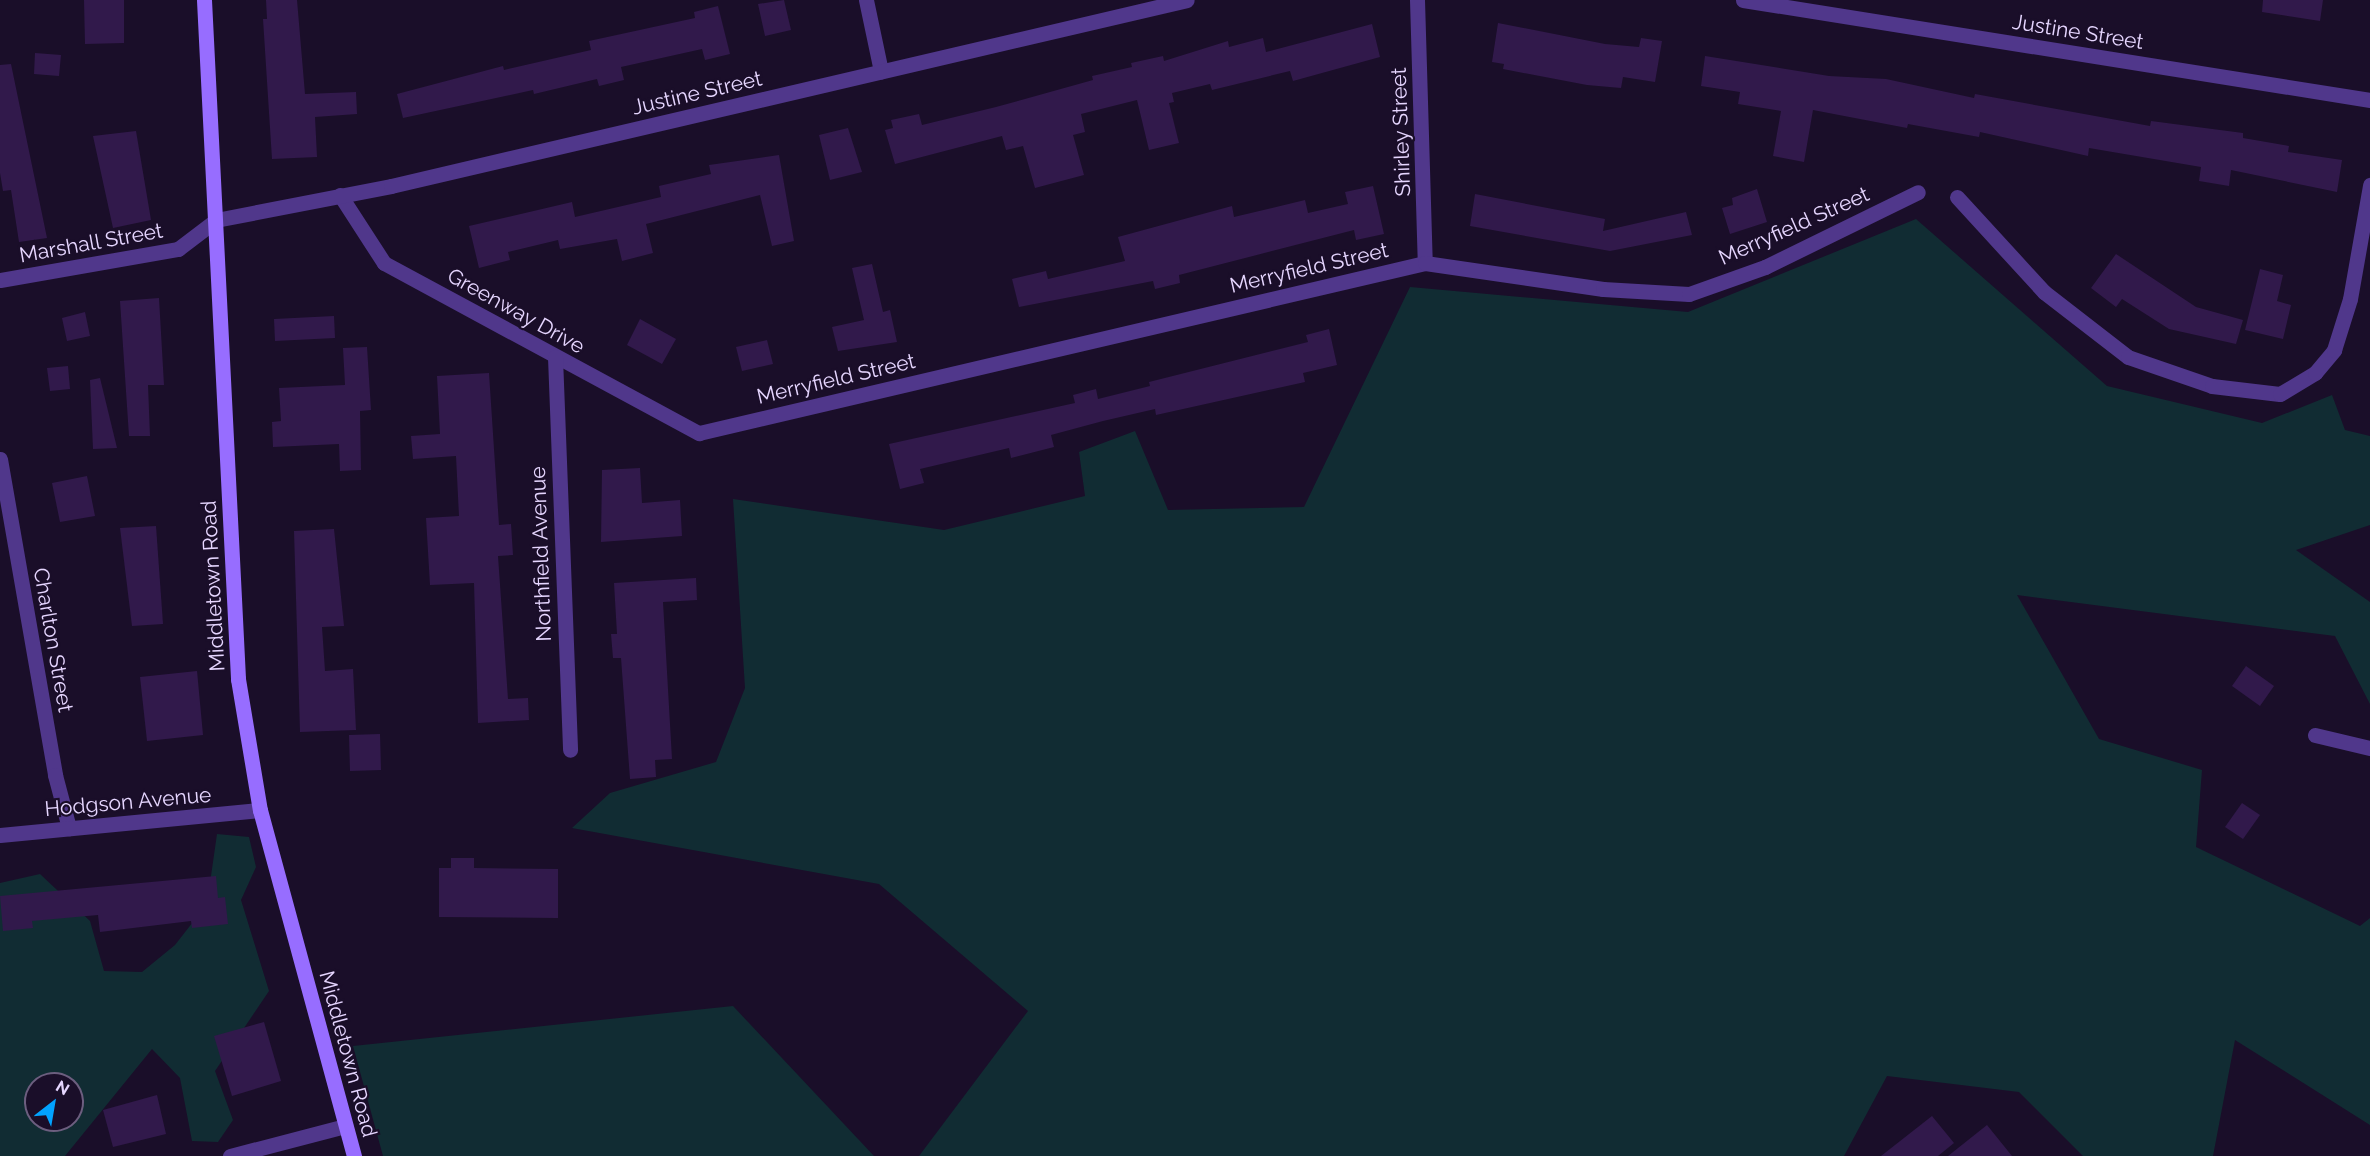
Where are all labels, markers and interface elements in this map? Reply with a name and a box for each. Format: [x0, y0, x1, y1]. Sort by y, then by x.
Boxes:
street label: Justine Street [2011, 9, 2145, 55]
street label: Justine Street [630, 66, 764, 120]
street label: Shirley Street [1386, 67, 1416, 197]
street label: Merryfield Street [1715, 182, 1873, 270]
street label: Marshall Street [17, 218, 165, 268]
street label: Merryfield Street [1227, 238, 1391, 298]
street label: Greenway Drive [443, 263, 589, 359]
street label: Merryfield Street [754, 349, 918, 409]
street label: Northfield Avenue [525, 466, 557, 642]
street label: Middletown Road [196, 500, 230, 672]
street label: Charlton Street [28, 566, 78, 714]
street label: Hodgson Avenue [43, 782, 213, 822]
street label: Middletown Road [314, 968, 382, 1140]
north arrow [24, 1072, 84, 1132]
text: N [52, 1077, 73, 1099]

